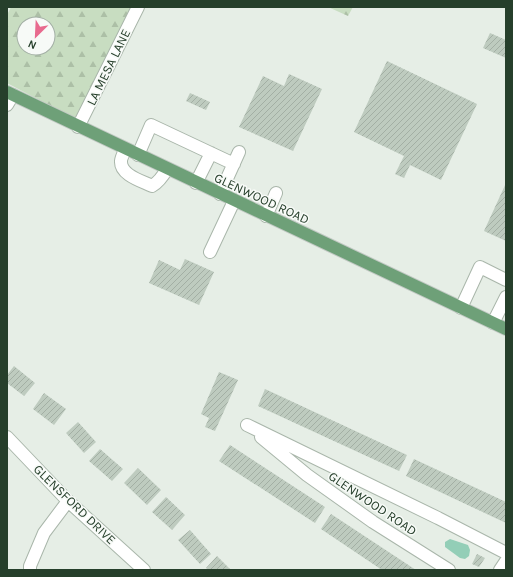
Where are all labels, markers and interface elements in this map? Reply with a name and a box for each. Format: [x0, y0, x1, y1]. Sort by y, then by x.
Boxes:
north arrow [16, 16, 56, 56]
street label: LA MESA LANE [83, 27, 133, 108]
text: N [26, 37, 38, 52]
street label: GLENWOOD ROAD [212, 170, 312, 227]
street label: GLENSFORD DRIVE [31, 461, 119, 547]
street label: GLENWOOD ROAD [326, 468, 420, 538]

